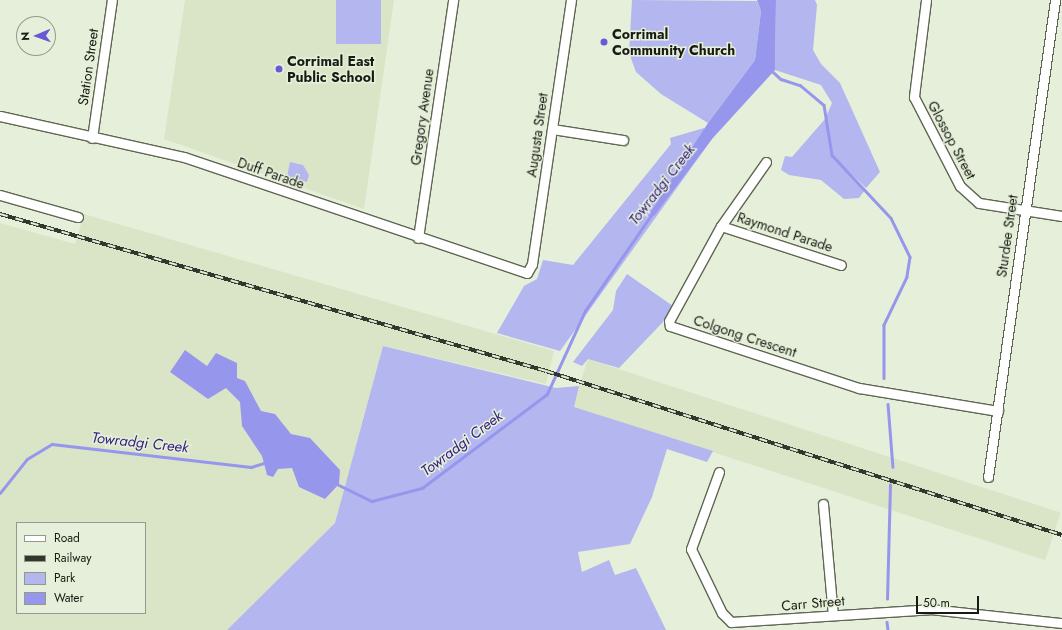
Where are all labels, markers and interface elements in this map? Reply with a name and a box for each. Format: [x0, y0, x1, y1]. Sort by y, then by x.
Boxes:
north arrow [16, 16, 56, 56]
place label: Corrimal Community Church [612, 26, 735, 58]
street label: Station Street [74, 28, 102, 106]
text: N [17, 32, 33, 41]
marker: Corrimal Community Church [599, 37, 609, 47]
place label: Corrimal East Public School [287, 53, 375, 86]
marker: Corrimal East Public School [274, 64, 284, 74]
street label: Gregory Avenue [407, 68, 437, 166]
street label: Augusta Street [523, 92, 551, 178]
street label: Glossop Street [924, 98, 980, 182]
water label: Towradgi Creek [625, 141, 699, 229]
street label: Duff Parade [235, 154, 307, 192]
street label: Sturdee Street [993, 194, 1021, 278]
street label: Raymond Parade [735, 209, 835, 255]
street label: Colgong Crescent [691, 311, 799, 361]
water label: Towradgi Creek [418, 408, 506, 480]
water label: Towradgi Creek [91, 429, 189, 457]
legend [16, 522, 146, 614]
text: Road [54, 529, 80, 547]
text: Railway [54, 549, 92, 567]
text: Park [54, 569, 75, 587]
scale bar [918, 588, 981, 614]
text: Water [54, 589, 84, 607]
street label: Carr Street [781, 592, 845, 614]
text: 50 m [923, 594, 950, 612]

